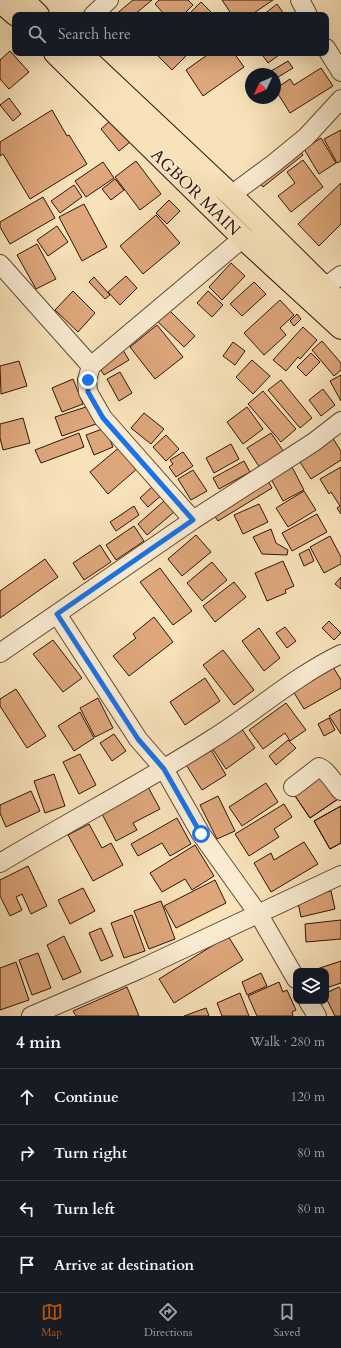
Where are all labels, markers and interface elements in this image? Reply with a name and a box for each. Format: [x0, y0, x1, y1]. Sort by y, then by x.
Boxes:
search box [12, 12, 329, 56]
icon: search [26, 23, 48, 45]
text: Search here [58, 24, 131, 44]
north arrow [245, 68, 281, 104]
street label: AGBOR MAIN [146, 144, 246, 241]
route end [79, 371, 97, 389]
route start [192, 825, 210, 843]
map controls [293, 968, 329, 1004]
button: layers [293, 968, 329, 1004]
text: 4 min [16, 1031, 61, 1054]
text: Walk · 280 m [250, 1033, 325, 1051]
icon: ahead [16, 1086, 38, 1108]
text: Continue [54, 1087, 119, 1107]
text: 120 m [291, 1088, 325, 1106]
icon: right [16, 1142, 38, 1164]
text: Turn right [54, 1143, 127, 1163]
text: 80 m [297, 1144, 325, 1162]
icon: left [16, 1198, 38, 1220]
text: Turn left [54, 1199, 115, 1219]
text: 80 m [297, 1200, 325, 1218]
icon: arrive [16, 1254, 38, 1276]
text: Arrive at destination [54, 1255, 194, 1275]
tab: Map [41, 1301, 63, 1340]
tab: Directions [144, 1301, 192, 1340]
tab: Saved [274, 1301, 300, 1340]

